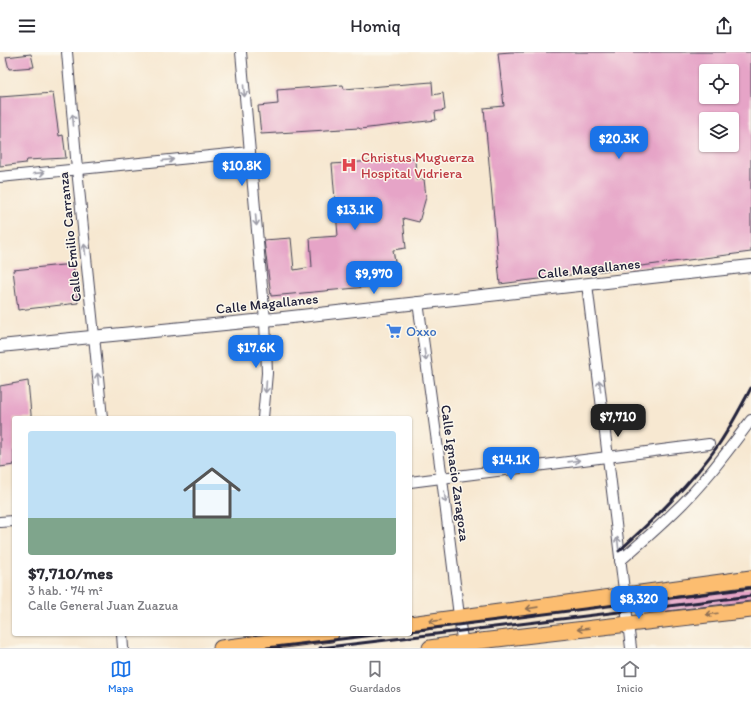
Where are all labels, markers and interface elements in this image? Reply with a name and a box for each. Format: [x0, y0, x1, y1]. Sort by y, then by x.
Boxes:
icon: menu [16, 15, 38, 37]
text: Homiq [350, 15, 401, 37]
icon: share [713, 15, 735, 37]
map controls [699, 64, 739, 152]
button: locate [699, 64, 739, 104]
one-way arrow [240, 84, 248, 97]
button: layers [699, 112, 739, 152]
one-way arrow [69, 114, 76, 127]
pin: $20.3K [586, 126, 652, 160]
text: $20.3K [599, 131, 639, 146]
place label: Christus Muguerza Hospital Vidriera [361, 149, 475, 182]
pin: $10.8K [209, 153, 275, 187]
one-way arrow [161, 156, 174, 164]
hospital icon: Christus Muguerza Hospital Vidriera [340, 156, 358, 174]
text: $10.8K [222, 158, 262, 173]
one-way arrow [32, 169, 45, 177]
street label: Calle Emilio Carranza [55, 171, 85, 303]
pin: $13.1K [322, 197, 388, 231]
text: $13.1K [336, 202, 374, 217]
one-way arrow [252, 213, 259, 226]
one-way arrow [81, 244, 89, 257]
street label: Calle Magallanes [537, 255, 641, 283]
pin: $9,970 [341, 261, 407, 295]
text: $9,970 [355, 266, 393, 281]
street label: Calle Magallanes [215, 290, 319, 318]
supermarket icon: Oxxo [385, 322, 403, 340]
place label: Oxxo [406, 323, 437, 340]
pin: $17.6K [223, 335, 289, 369]
text: $17.6K [237, 340, 275, 355]
one-way arrow [421, 348, 429, 361]
one-way arrow [95, 373, 102, 386]
one-way arrow [263, 380, 270, 393]
one-way arrow [596, 380, 604, 393]
street label: Calle Ignacio Zaragoza [437, 404, 473, 543]
pin: $7,710 [585, 404, 651, 438]
text: $7,710 [600, 409, 636, 424]
pin: $14.1K [478, 447, 544, 481]
text: $14.1K [492, 452, 530, 467]
icon: home [176, 457, 248, 529]
one-way arrow [567, 457, 580, 465]
one-way arrow [441, 490, 449, 503]
one-way arrow [615, 537, 622, 550]
text: $7,710/mes [28, 563, 113, 583]
text: 3 hab. · 74 m² [28, 583, 103, 598]
pin: $8,320 [606, 586, 672, 620]
text: $8,320 [620, 591, 658, 606]
text: Calle General Juan Zuazua [28, 598, 178, 613]
one-way arrow [526, 604, 539, 612]
one-way arrow [706, 611, 719, 618]
one-way arrow [429, 617, 442, 625]
one-way arrow [577, 625, 590, 633]
tab: Mapa [108, 658, 133, 695]
tab: Guardados [349, 658, 401, 695]
tab: Inicio [617, 658, 643, 695]

